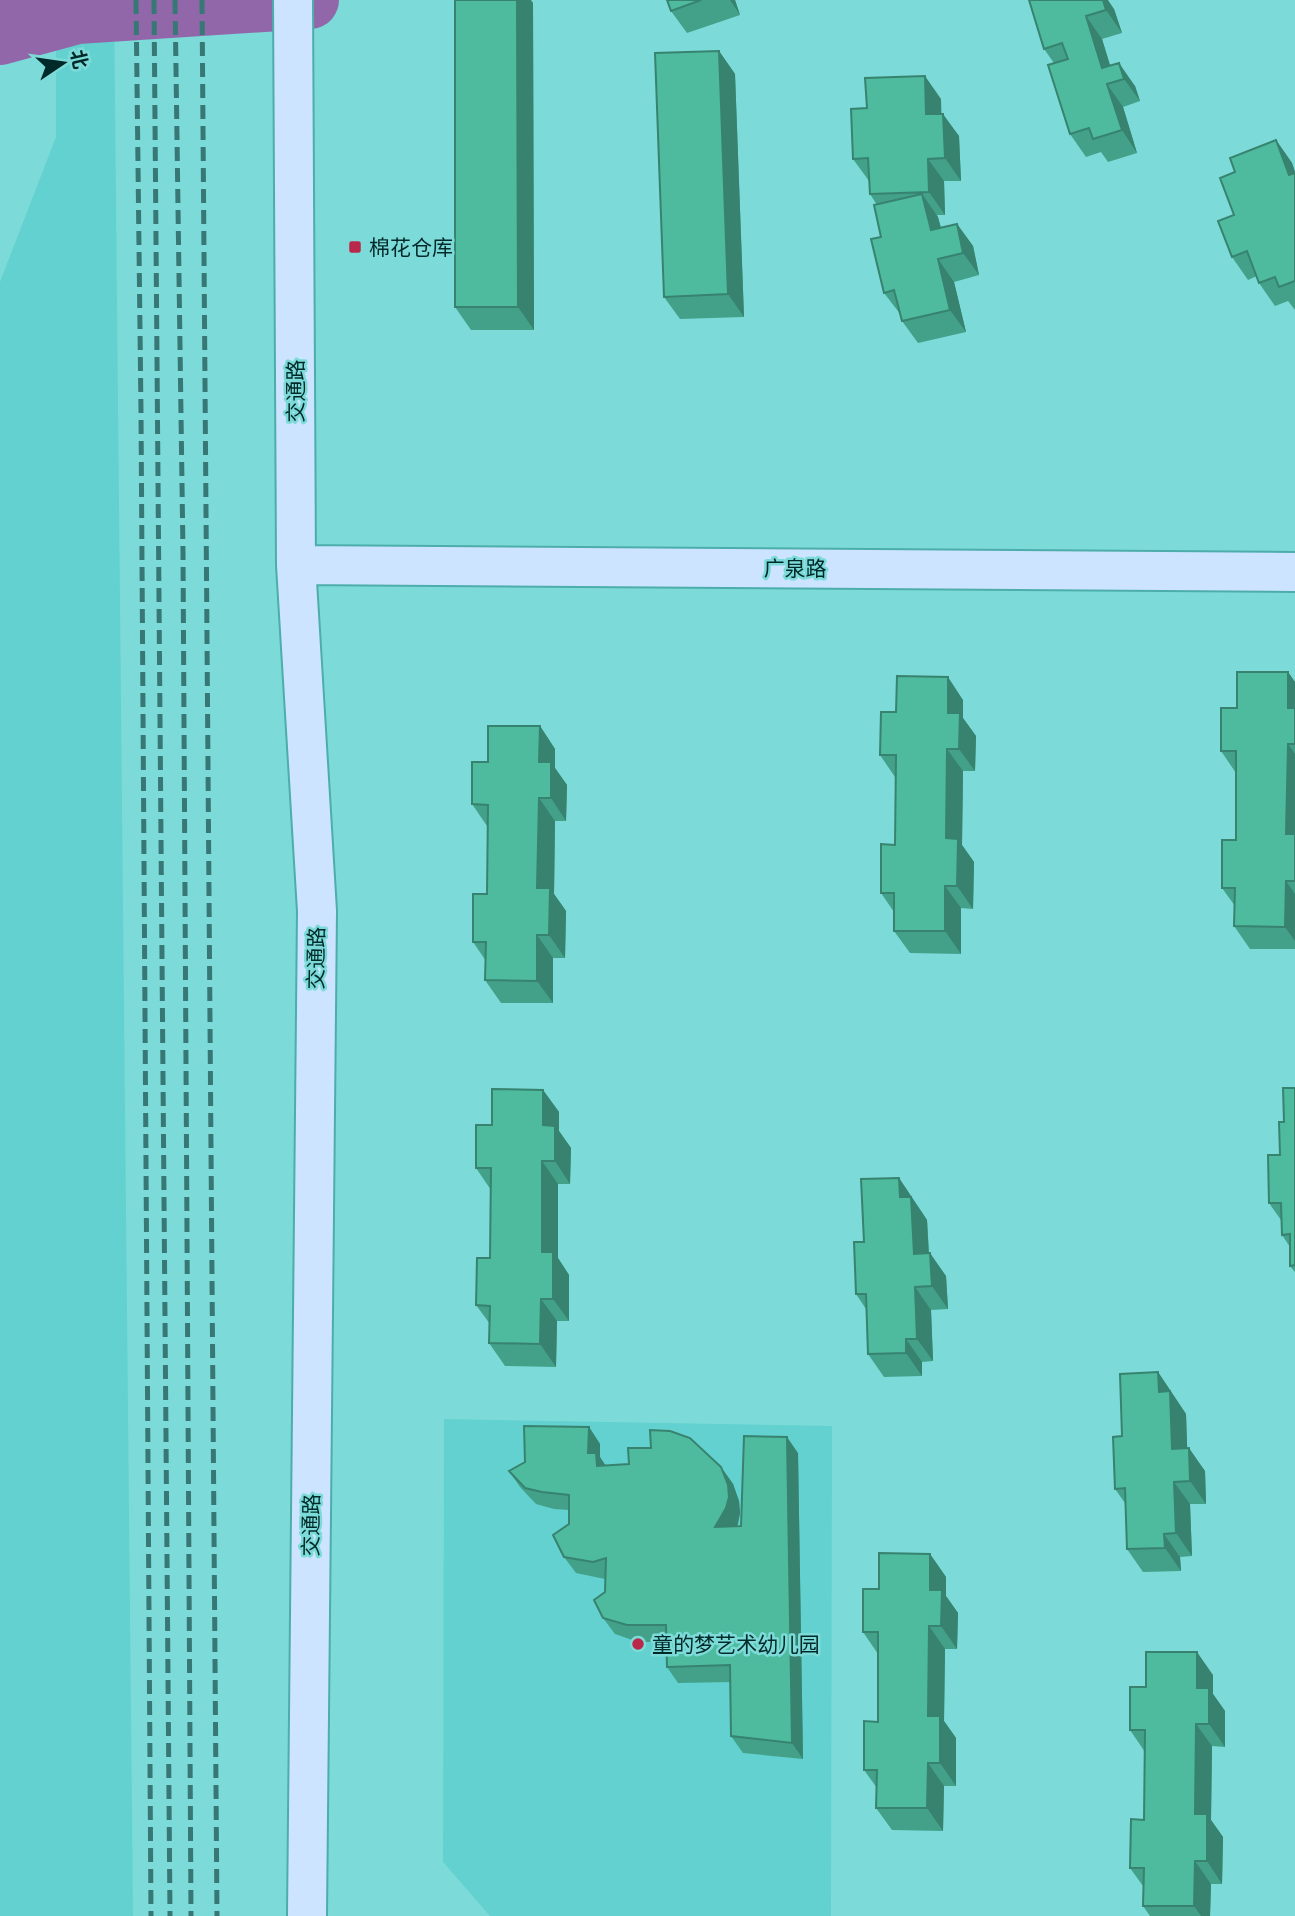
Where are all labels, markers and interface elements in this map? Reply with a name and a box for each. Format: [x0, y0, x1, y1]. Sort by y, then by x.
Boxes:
north arrow [28, 28, 98, 98]
text: 北 [64, 47, 94, 72]
place label: 棉花仓库 [369, 233, 453, 262]
marker: 棉花仓库 [347, 239, 363, 255]
street label: 交通路 [281, 360, 310, 423]
street label: 广泉路 [764, 554, 827, 583]
street label: 交通路 [301, 926, 331, 990]
street label: 交通路 [296, 1493, 326, 1557]
place label: 童的梦艺术幼儿园 [652, 1630, 820, 1659]
marker: 童的梦艺术幼儿园 [630, 1636, 646, 1652]

